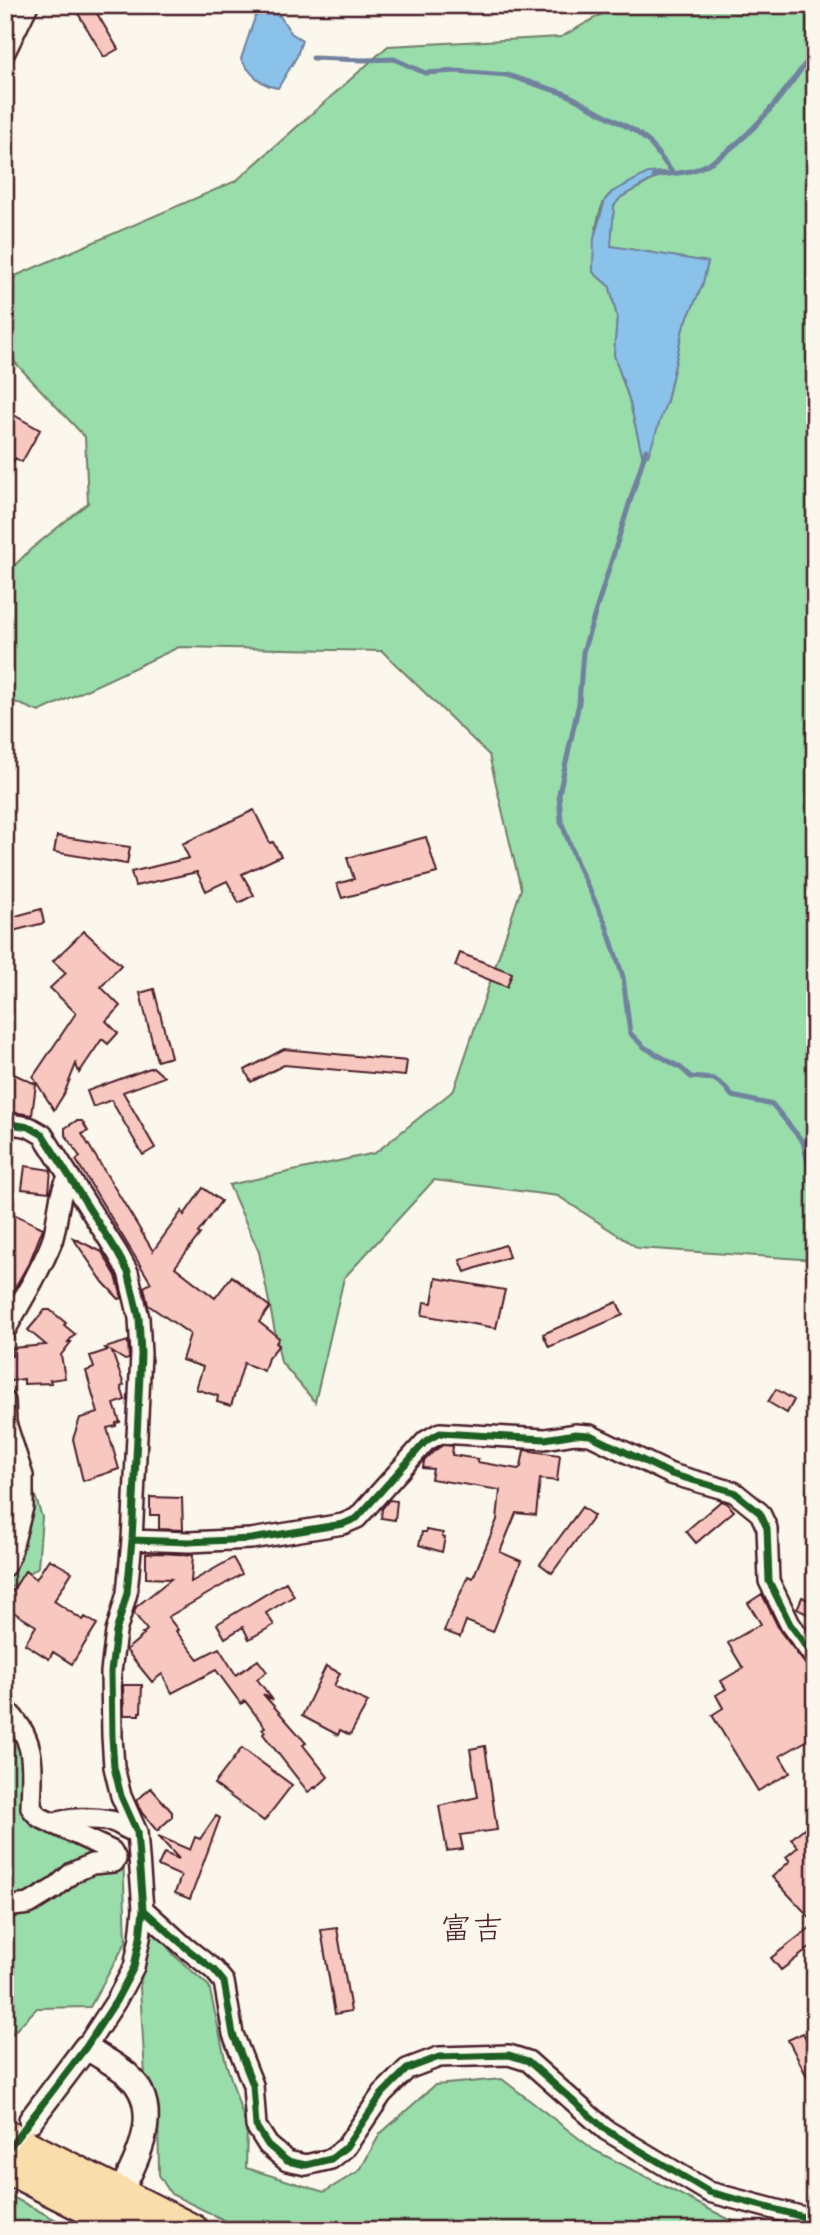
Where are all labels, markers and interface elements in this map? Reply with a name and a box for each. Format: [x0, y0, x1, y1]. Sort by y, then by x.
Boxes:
district label: 富吉 [440, 1908, 504, 1955]

